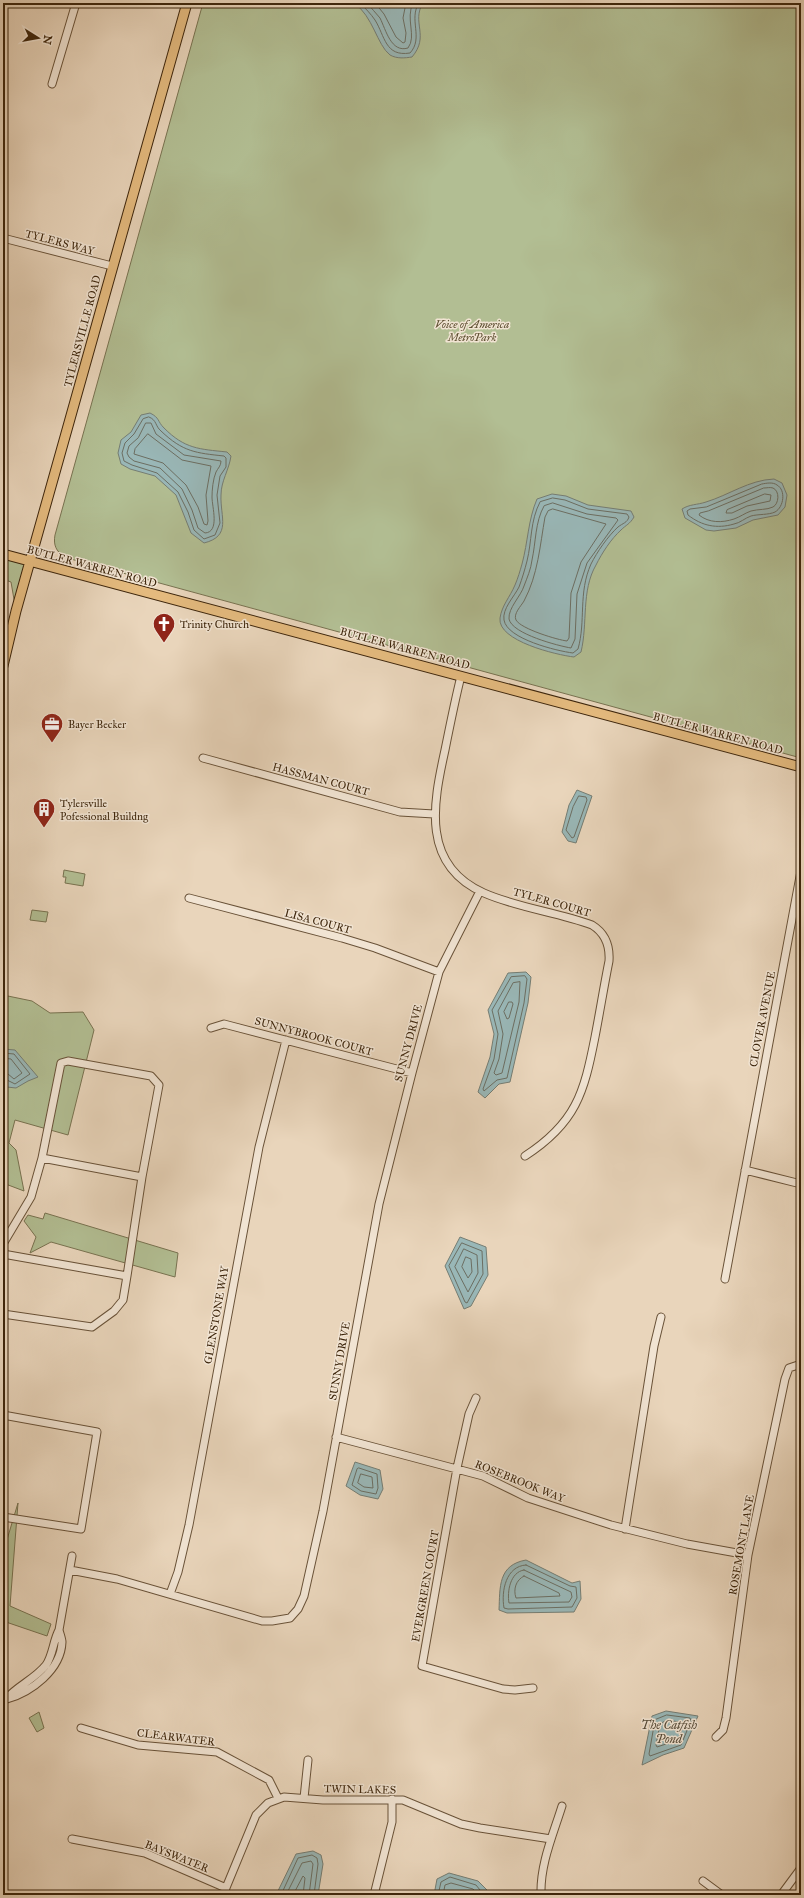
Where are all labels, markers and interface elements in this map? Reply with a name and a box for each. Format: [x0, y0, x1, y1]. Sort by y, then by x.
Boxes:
north arrow [18, 18, 58, 58]
text: N [40, 34, 55, 46]
street label: TYLERS WAY [24, 227, 97, 258]
street label: TYLERSVILLE ROAD [61, 273, 104, 389]
park label: Voice of America MetroPark [435, 318, 509, 344]
street label: BUTLER WARREN ROAD [26, 543, 158, 590]
church icon: Trinity Church [151, 611, 177, 644]
place label: Trinity Church [180, 618, 249, 631]
street label: BUTLER WARREN ROAD [339, 625, 471, 672]
street label: BUTLER WARREN ROAD [652, 710, 784, 757]
office icon: Bayer Becker [39, 711, 65, 744]
place label: Bayer Becker [68, 718, 127, 731]
street label: HASSMAN COURT [271, 760, 371, 799]
building icon: Tylersville Pofessional Buildng [31, 796, 57, 829]
place label: Tylersville Pofessional Buildng [60, 797, 149, 823]
street label: TYLER COURT [511, 885, 593, 920]
street label: LISA COURT [283, 906, 353, 937]
street label: CLOVER AVENUE [747, 970, 778, 1068]
street label: SUNNY DRIVE [392, 1003, 425, 1083]
street label: SUNNYBROOK COURT [253, 1014, 375, 1059]
street label: GLENSTONE WAY [201, 1264, 232, 1365]
street label: SUNNY DRIVE [326, 1321, 353, 1401]
street label: ROSEBROOK WAY [473, 1458, 568, 1506]
street label: ROSEMONT LANE [726, 1494, 757, 1596]
street label: EVERGREEN COURT [409, 1529, 442, 1643]
water label: The Catfish Pond [641, 1718, 697, 1746]
street label: CLEARWATER [136, 1726, 216, 1749]
street label: TWIN LAKES [324, 1782, 396, 1797]
street label: BAYSWATER [143, 1838, 211, 1875]

